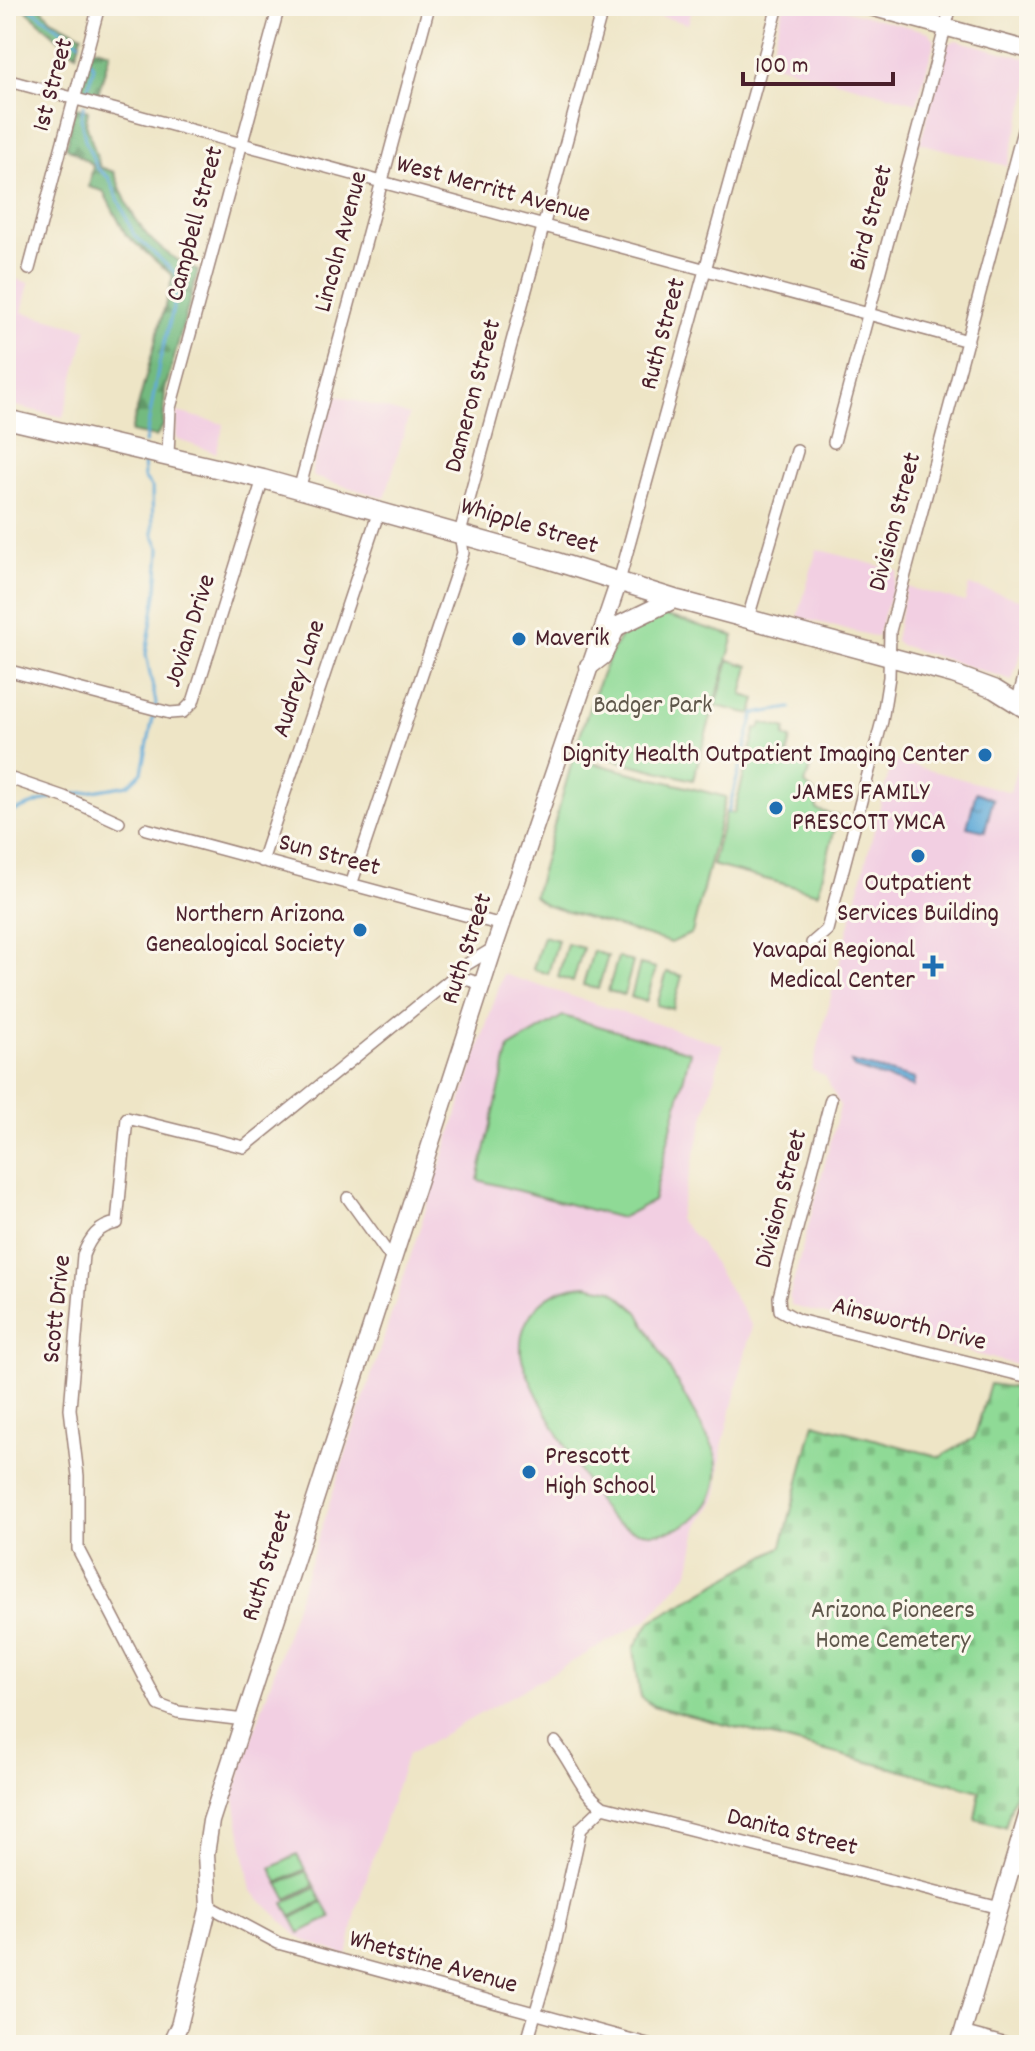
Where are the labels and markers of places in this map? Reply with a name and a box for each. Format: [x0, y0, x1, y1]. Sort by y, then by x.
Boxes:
place label: Maverik [535, 621, 610, 658]
marker: Maverik [510, 630, 528, 648]
place label: Dignity Health Outpatient Imaging Center [562, 737, 969, 774]
marker: Dignity Health Outpatient Imaging Center [976, 746, 994, 764]
place label: JAMES FAMILY PRESCOTT YMCA [792, 775, 946, 842]
marker: JAMES FAMILY PRESCOTT YMCA [767, 799, 785, 817]
marker: Outpatient Services Building [909, 847, 927, 865]
place label: Outpatient Services Building [837, 866, 999, 933]
place label: Northern Arizona Genealogical Society [145, 897, 345, 964]
marker: Northern Arizona Genealogical Society [351, 921, 369, 939]
place label: Yavapai Regional Medical Center [753, 933, 915, 1000]
marker: Yavapai Regional Medical Center [922, 955, 944, 977]
place label: Prescott High School [545, 1439, 655, 1506]
marker: Prescott High School [520, 1463, 538, 1481]

